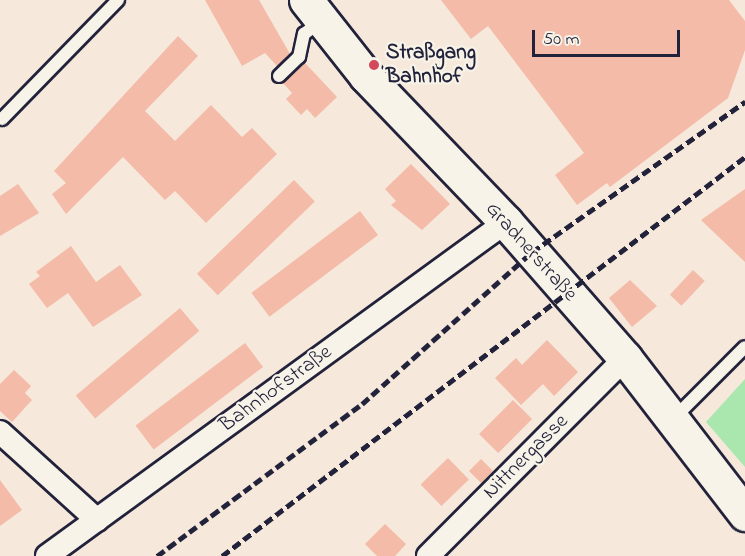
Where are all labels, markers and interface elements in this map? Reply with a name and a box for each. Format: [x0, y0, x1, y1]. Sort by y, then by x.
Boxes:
scale bar [535, 18, 684, 56]
text: 50 m [543, 27, 580, 53]
place label: Straßgang Bahnhof [386, 40, 476, 90]
marker: Straßgang Bahnhof [367, 58, 381, 72]
street label: Gradnerstraße [480, 197, 582, 307]
street label: Bahnhofstraße [215, 340, 337, 438]
street label: Nittnergasse [478, 409, 574, 505]

